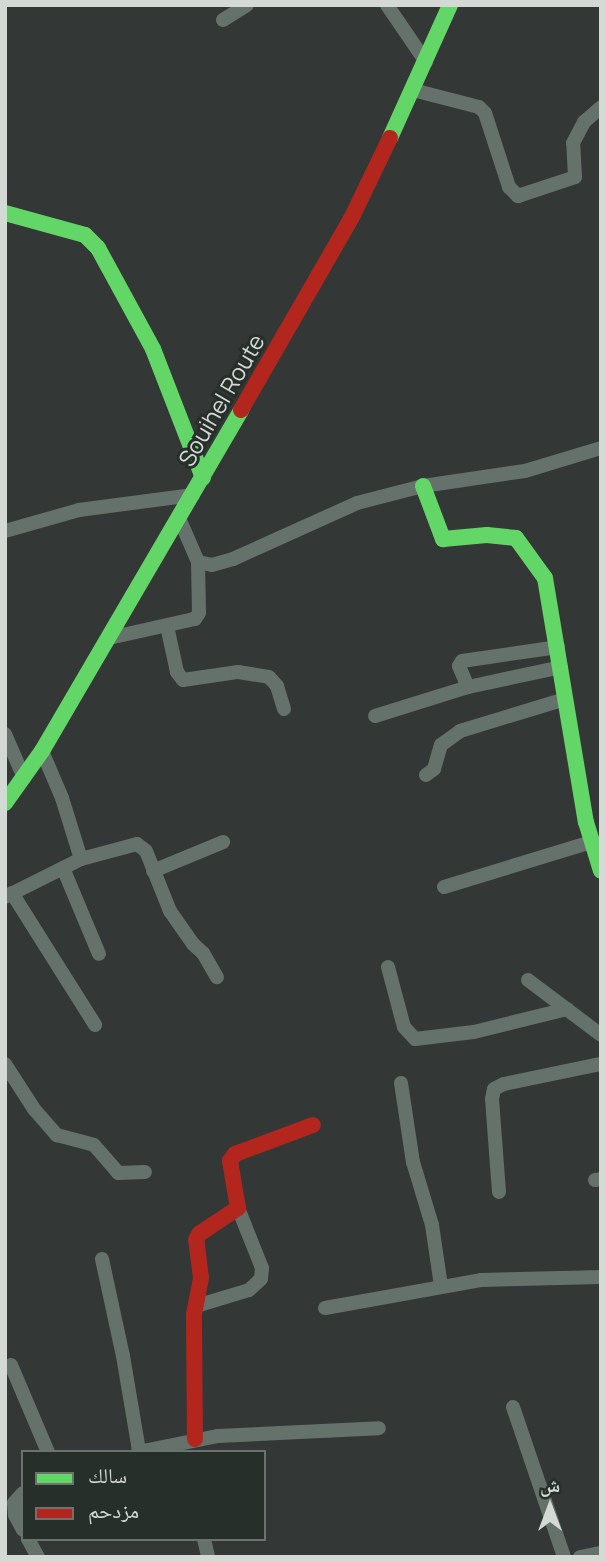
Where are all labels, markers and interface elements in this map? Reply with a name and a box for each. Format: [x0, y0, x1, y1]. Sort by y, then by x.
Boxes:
street label: Souihel Route [172, 329, 270, 471]
legend [21, 1450, 266, 1541]
text: سالك [88, 1461, 127, 1489]
north arrow [515, 1471, 585, 1541]
text: ش [540, 1472, 560, 1498]
text: مزدحم [88, 1496, 139, 1524]

